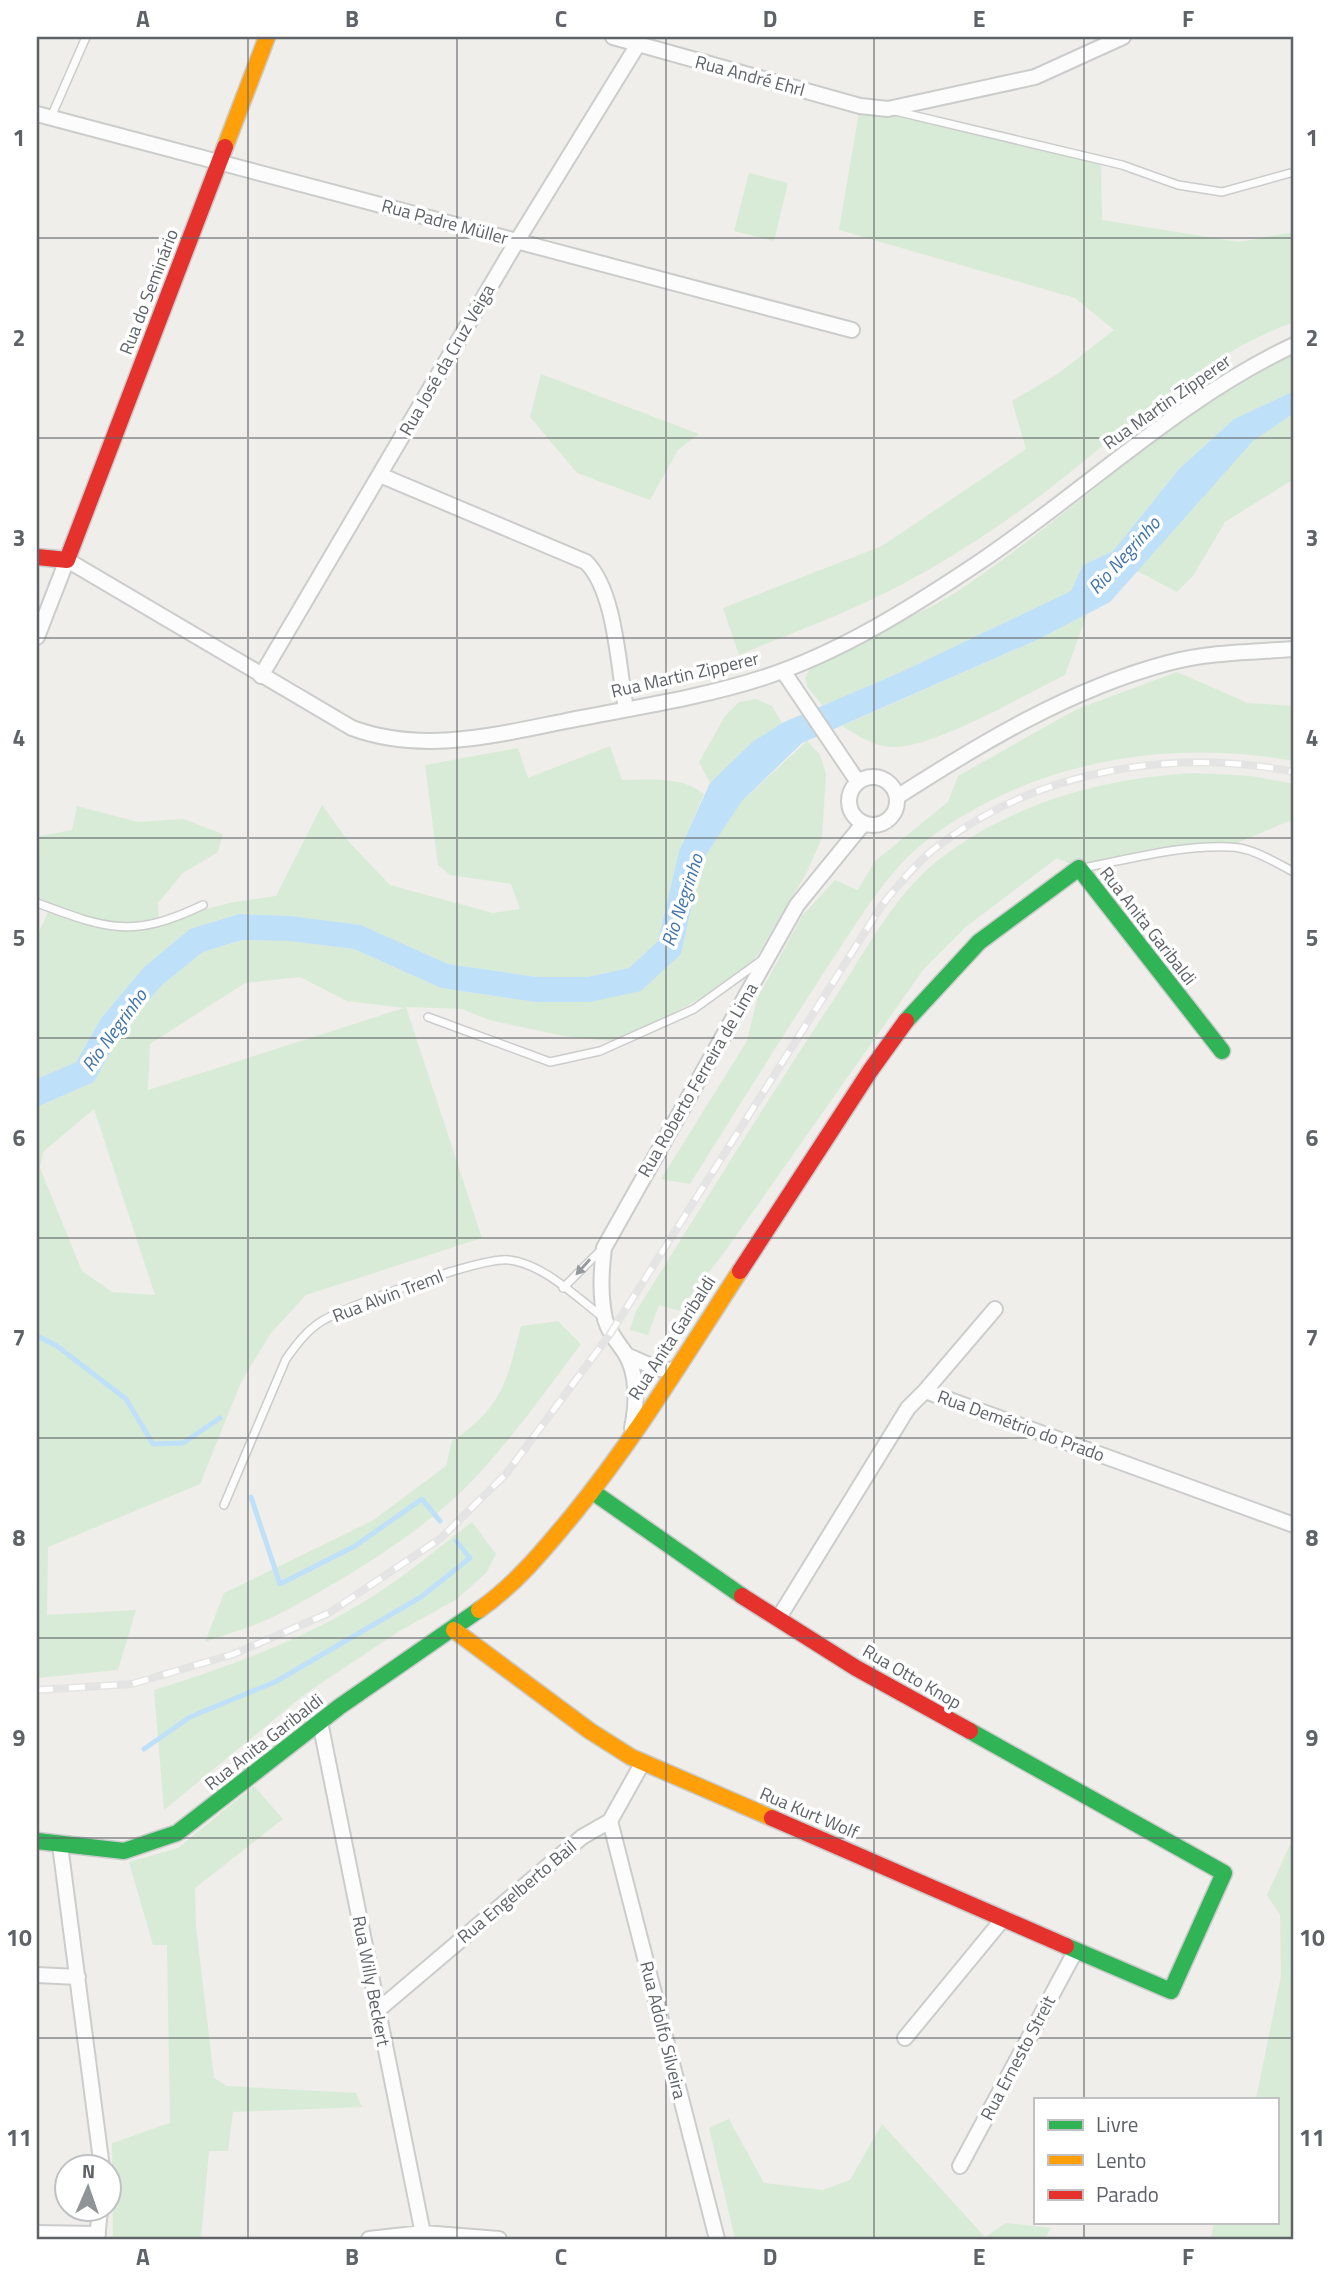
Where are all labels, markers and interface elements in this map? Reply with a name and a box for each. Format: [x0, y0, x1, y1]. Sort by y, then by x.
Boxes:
text: A [136, 1, 150, 36]
text: B [345, 1, 359, 36]
text: C [555, 1, 567, 36]
text: D [763, 1, 777, 36]
text: E [973, 1, 985, 36]
text: F [1182, 1, 1194, 36]
street label: Rua André Ehrl [692, 48, 808, 103]
text: 1 [13, 120, 25, 155]
text: 1 [1306, 120, 1318, 155]
street label: Rua Padre Müller [379, 192, 511, 251]
street label: Rua do Seminário [112, 225, 185, 359]
street label: Rua José da Cruz Veiga [392, 279, 501, 441]
text: 2 [13, 320, 25, 355]
text: 2 [1306, 320, 1318, 355]
street label: Rua Martin Zipperer [1097, 347, 1236, 456]
water label: Rio Negrinho [1081, 509, 1167, 600]
text: 3 [13, 520, 25, 555]
text: 3 [1306, 520, 1318, 555]
street label: Rua Martin Zipperer [608, 644, 761, 705]
text: 4 [13, 720, 25, 755]
text: 4 [1306, 720, 1318, 755]
water label: Rio Negrinho [653, 849, 710, 950]
street label: Rua Anita Garibaldi [1094, 861, 1203, 991]
text: 5 [13, 920, 25, 955]
text: 5 [1306, 920, 1318, 955]
street label: Rua Roberto Ferreira de Lima [631, 978, 764, 1182]
water label: Rio Negrinho [74, 982, 154, 1077]
text: 6 [13, 1120, 26, 1155]
text: 6 [1306, 1120, 1319, 1155]
one-way arrow [576, 1259, 591, 1276]
street label: Rua Alvin Treml [328, 1262, 447, 1329]
street label: Rua Anita Garibaldi [621, 1270, 722, 1405]
text: 7 [13, 1320, 25, 1355]
text: 7 [1306, 1320, 1318, 1355]
street label: Rua Demétrio do Prado [934, 1383, 1109, 1468]
text: 8 [13, 1520, 26, 1555]
text: 8 [1306, 1520, 1319, 1555]
street label: Rua Otto Knop [858, 1637, 967, 1716]
street label: Rua Anita Garibaldi [199, 1687, 329, 1796]
text: 9 [13, 1720, 26, 1755]
text: 9 [1306, 1720, 1319, 1755]
street label: Rua Kurt Wolf [756, 1780, 863, 1845]
street label: Rua Engelberto Bail [451, 1834, 582, 1950]
street label: Rua Willy Beckert [346, 1913, 398, 2049]
text: 10 [6, 1920, 32, 1955]
text: 10 [1299, 1920, 1325, 1955]
street label: Rua Adolfo Silveira [633, 1958, 694, 2102]
street label: Rua Ernesto Streit [973, 1990, 1062, 2125]
legend [1034, 2098, 1278, 2224]
text: Livre [1096, 2108, 1138, 2140]
text: 11 [6, 2120, 32, 2155]
text: 11 [1299, 2120, 1325, 2155]
text: Lento [1096, 2144, 1146, 2176]
north arrow [52, 2154, 122, 2224]
text: N [82, 2156, 96, 2185]
text: Parado [1096, 2178, 1159, 2210]
text: A [136, 2239, 150, 2274]
text: B [345, 2239, 359, 2274]
text: C [555, 2239, 567, 2274]
text: D [763, 2239, 777, 2274]
text: E [973, 2239, 985, 2274]
text: F [1182, 2239, 1194, 2274]

